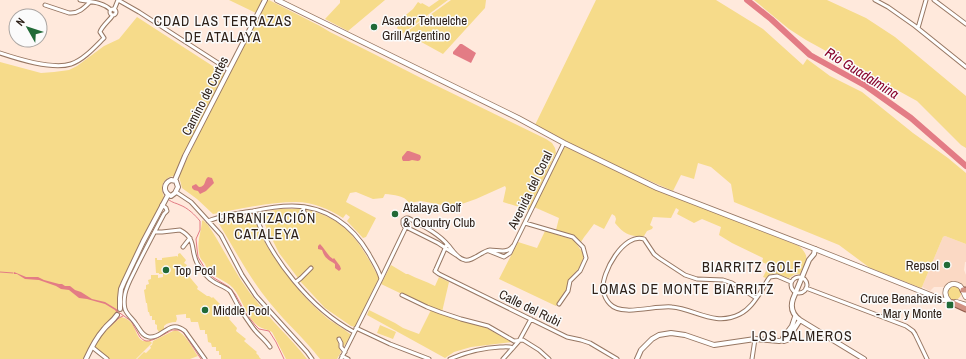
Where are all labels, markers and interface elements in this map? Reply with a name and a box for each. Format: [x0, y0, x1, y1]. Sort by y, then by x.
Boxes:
north arrow [8, 8, 48, 48]
district label: CDAD LAS TERRAZAS DE ATALAYA [154, 12, 292, 46]
place label: Asador Tehuelche Grill Argentino [381, 12, 467, 44]
text: N [13, 15, 28, 29]
marker: Asador Tehuelche Grill Argentino [369, 22, 379, 32]
water label: Rio Guadalmina [822, 43, 902, 103]
street label: Camino de Cortes [178, 54, 232, 138]
street label: Avenida del Coral [503, 148, 556, 233]
place label: Atalaya Golf & Country Club [402, 199, 475, 231]
district label: URBANIZACIÓN CATALEYA [218, 209, 316, 243]
marker: Atalaya Golf & Country Club [390, 209, 400, 219]
place label: Repsol [906, 257, 939, 274]
district label: BIARRITZ GOLF [702, 258, 802, 276]
marker: Repsol [942, 260, 952, 270]
place label: Top Pool [174, 262, 215, 279]
marker: Top Pool [161, 265, 171, 275]
district label: LOMAS DE MONTE BIARRITZ [592, 280, 774, 298]
street label: Calle del Rubi [496, 286, 564, 330]
place label: Cruce Benahavís - Mar y Monte [860, 290, 942, 322]
marker: Cruce Benahavís - Mar y Monte [945, 300, 955, 310]
place label: Middle Pool [213, 302, 269, 319]
marker: Middle Pool [200, 305, 210, 315]
district label: LOS PALMEROS [751, 327, 853, 345]

